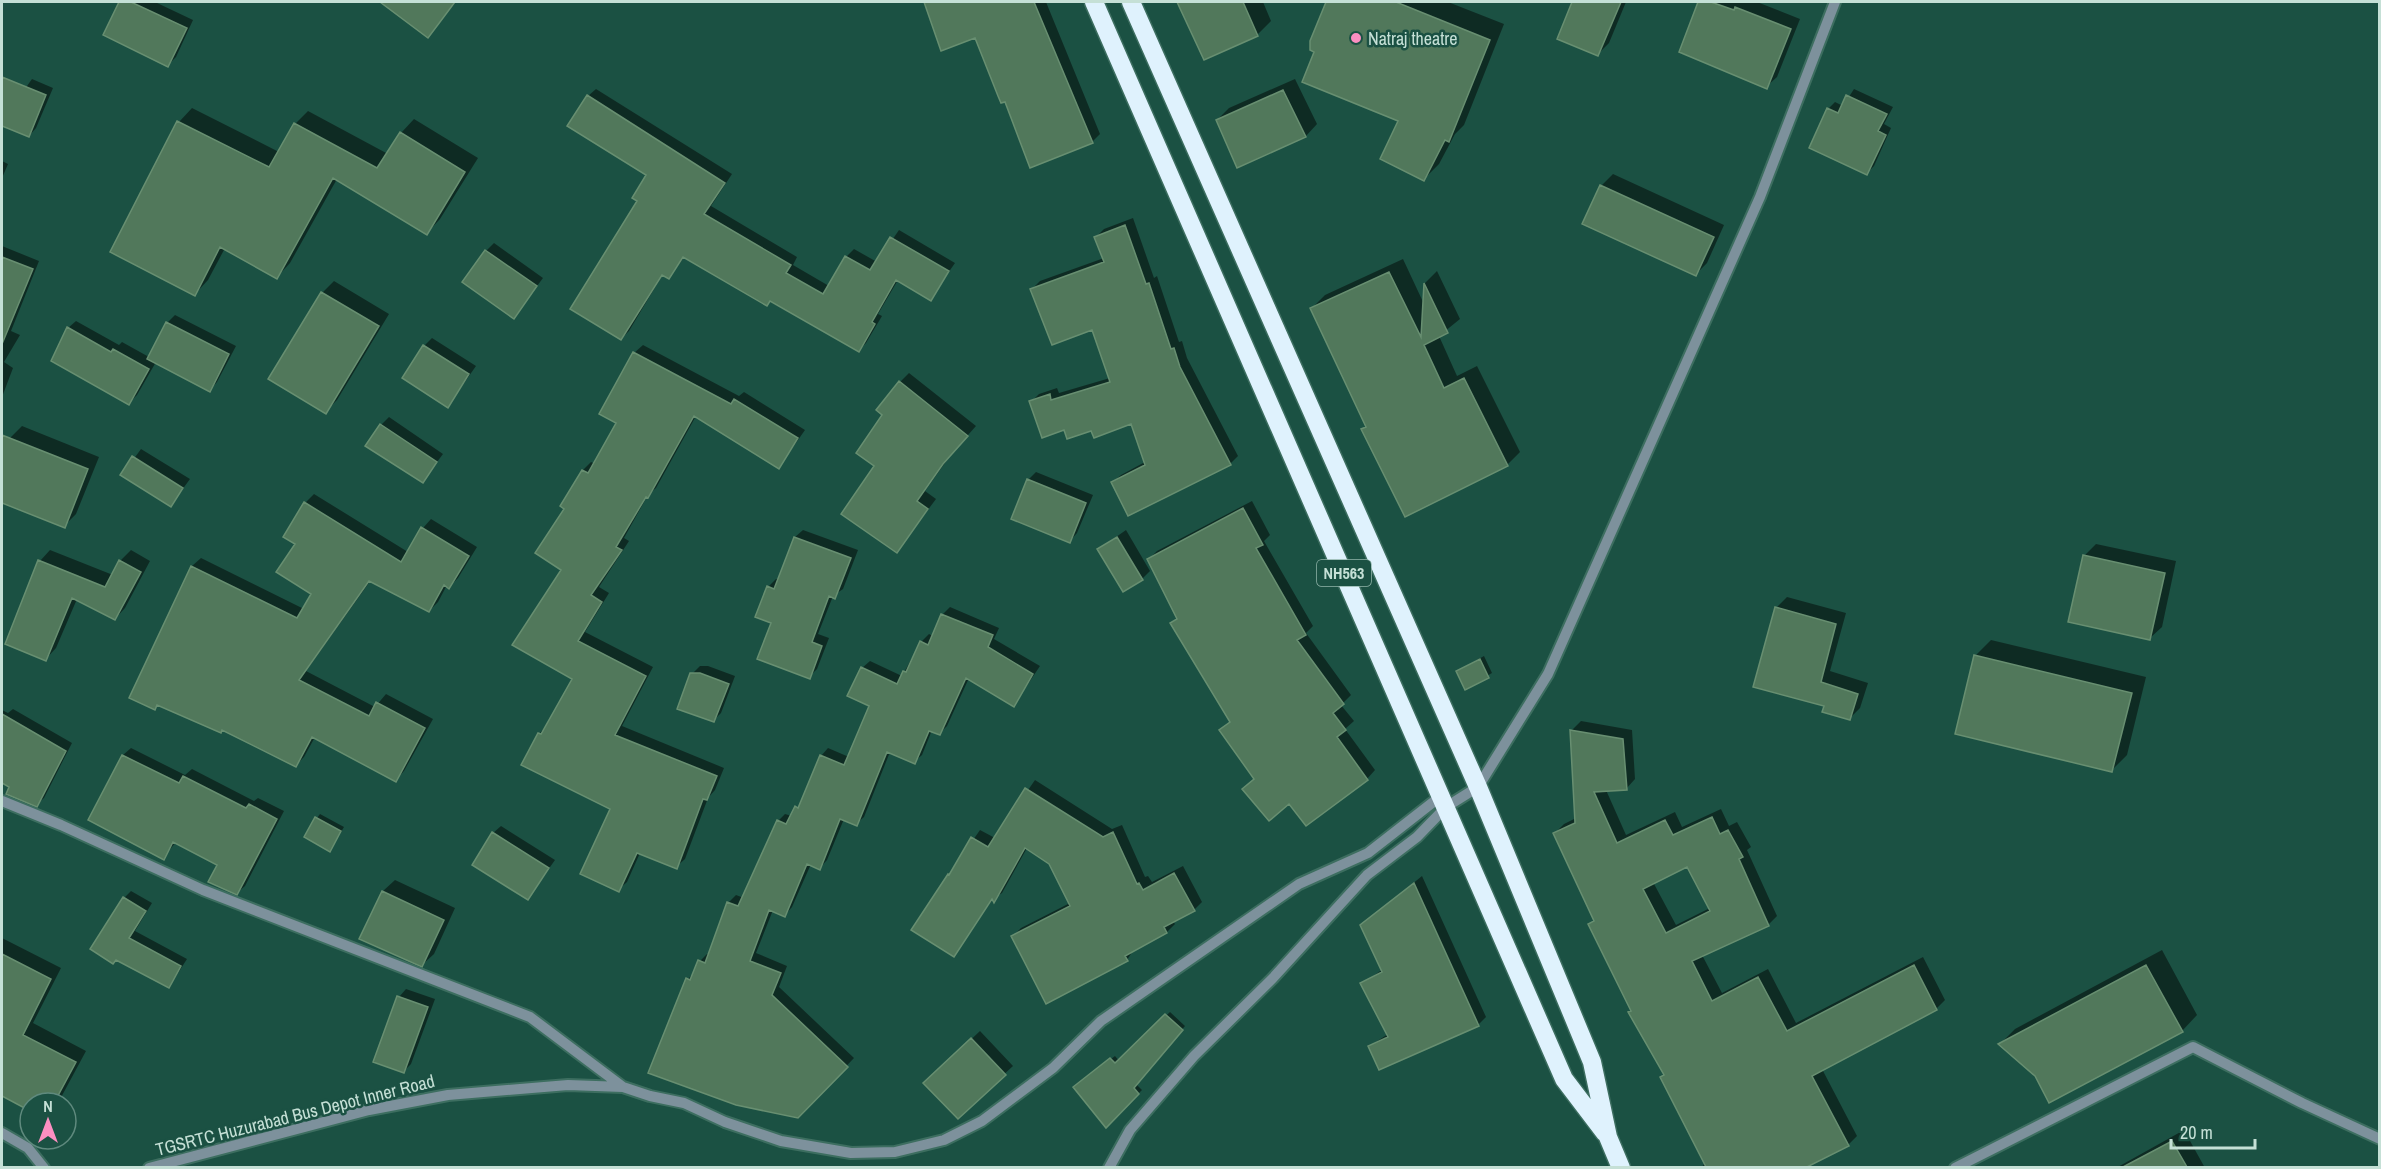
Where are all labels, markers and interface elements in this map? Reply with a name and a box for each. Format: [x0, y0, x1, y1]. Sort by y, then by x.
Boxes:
place label: Natraj theatre [1368, 26, 1457, 51]
marker: Natraj theatre [1349, 31, 1363, 45]
road number: NH563 [1317, 560, 1371, 586]
street label: TGSRTC Huzurabad Bus Depot Inner Road [153, 1068, 437, 1162]
north arrow [18, 1091, 78, 1151]
text: N [43, 1095, 53, 1117]
scale bar [2171, 1112, 2255, 1150]
text: 20 m [2180, 1120, 2213, 1145]

